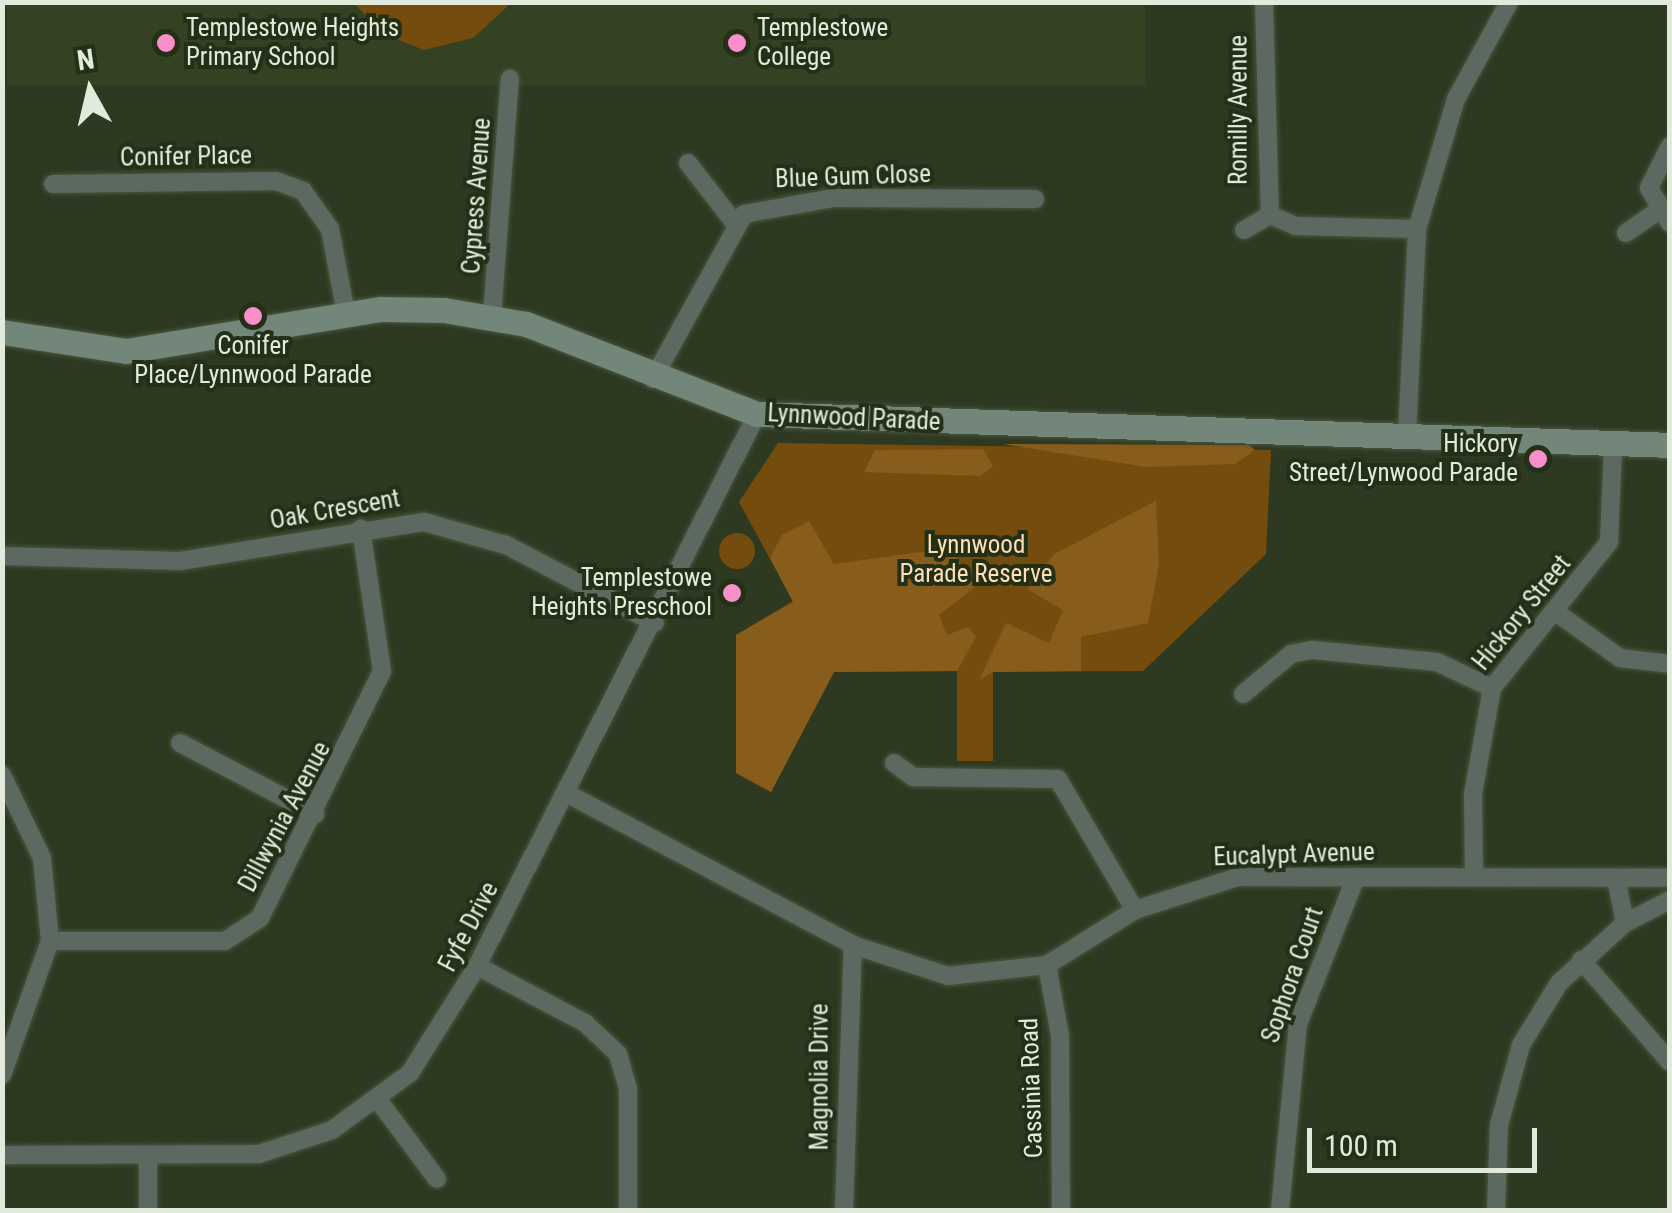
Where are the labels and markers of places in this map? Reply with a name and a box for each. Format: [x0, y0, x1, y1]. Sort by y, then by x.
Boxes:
place label: Templestowe Heights Primary School [186, 14, 399, 73]
place label: Templestowe College [757, 14, 888, 73]
marker: Templestowe Heights Primary School [155, 32, 177, 54]
marker: Templestowe College [726, 32, 748, 54]
marker: Conifer Place/Lynnwood Parade [242, 305, 264, 327]
place label: Conifer Place/Lynnwood Parade [134, 332, 372, 391]
place label: Hickory Street/Lynwood Parade [1289, 430, 1518, 489]
marker: Hickory Street/Lynwood Parade [1527, 448, 1549, 470]
place label: Templestowe Heights Preschool [531, 564, 712, 623]
marker: Templestowe Heights Preschool [721, 582, 743, 604]

